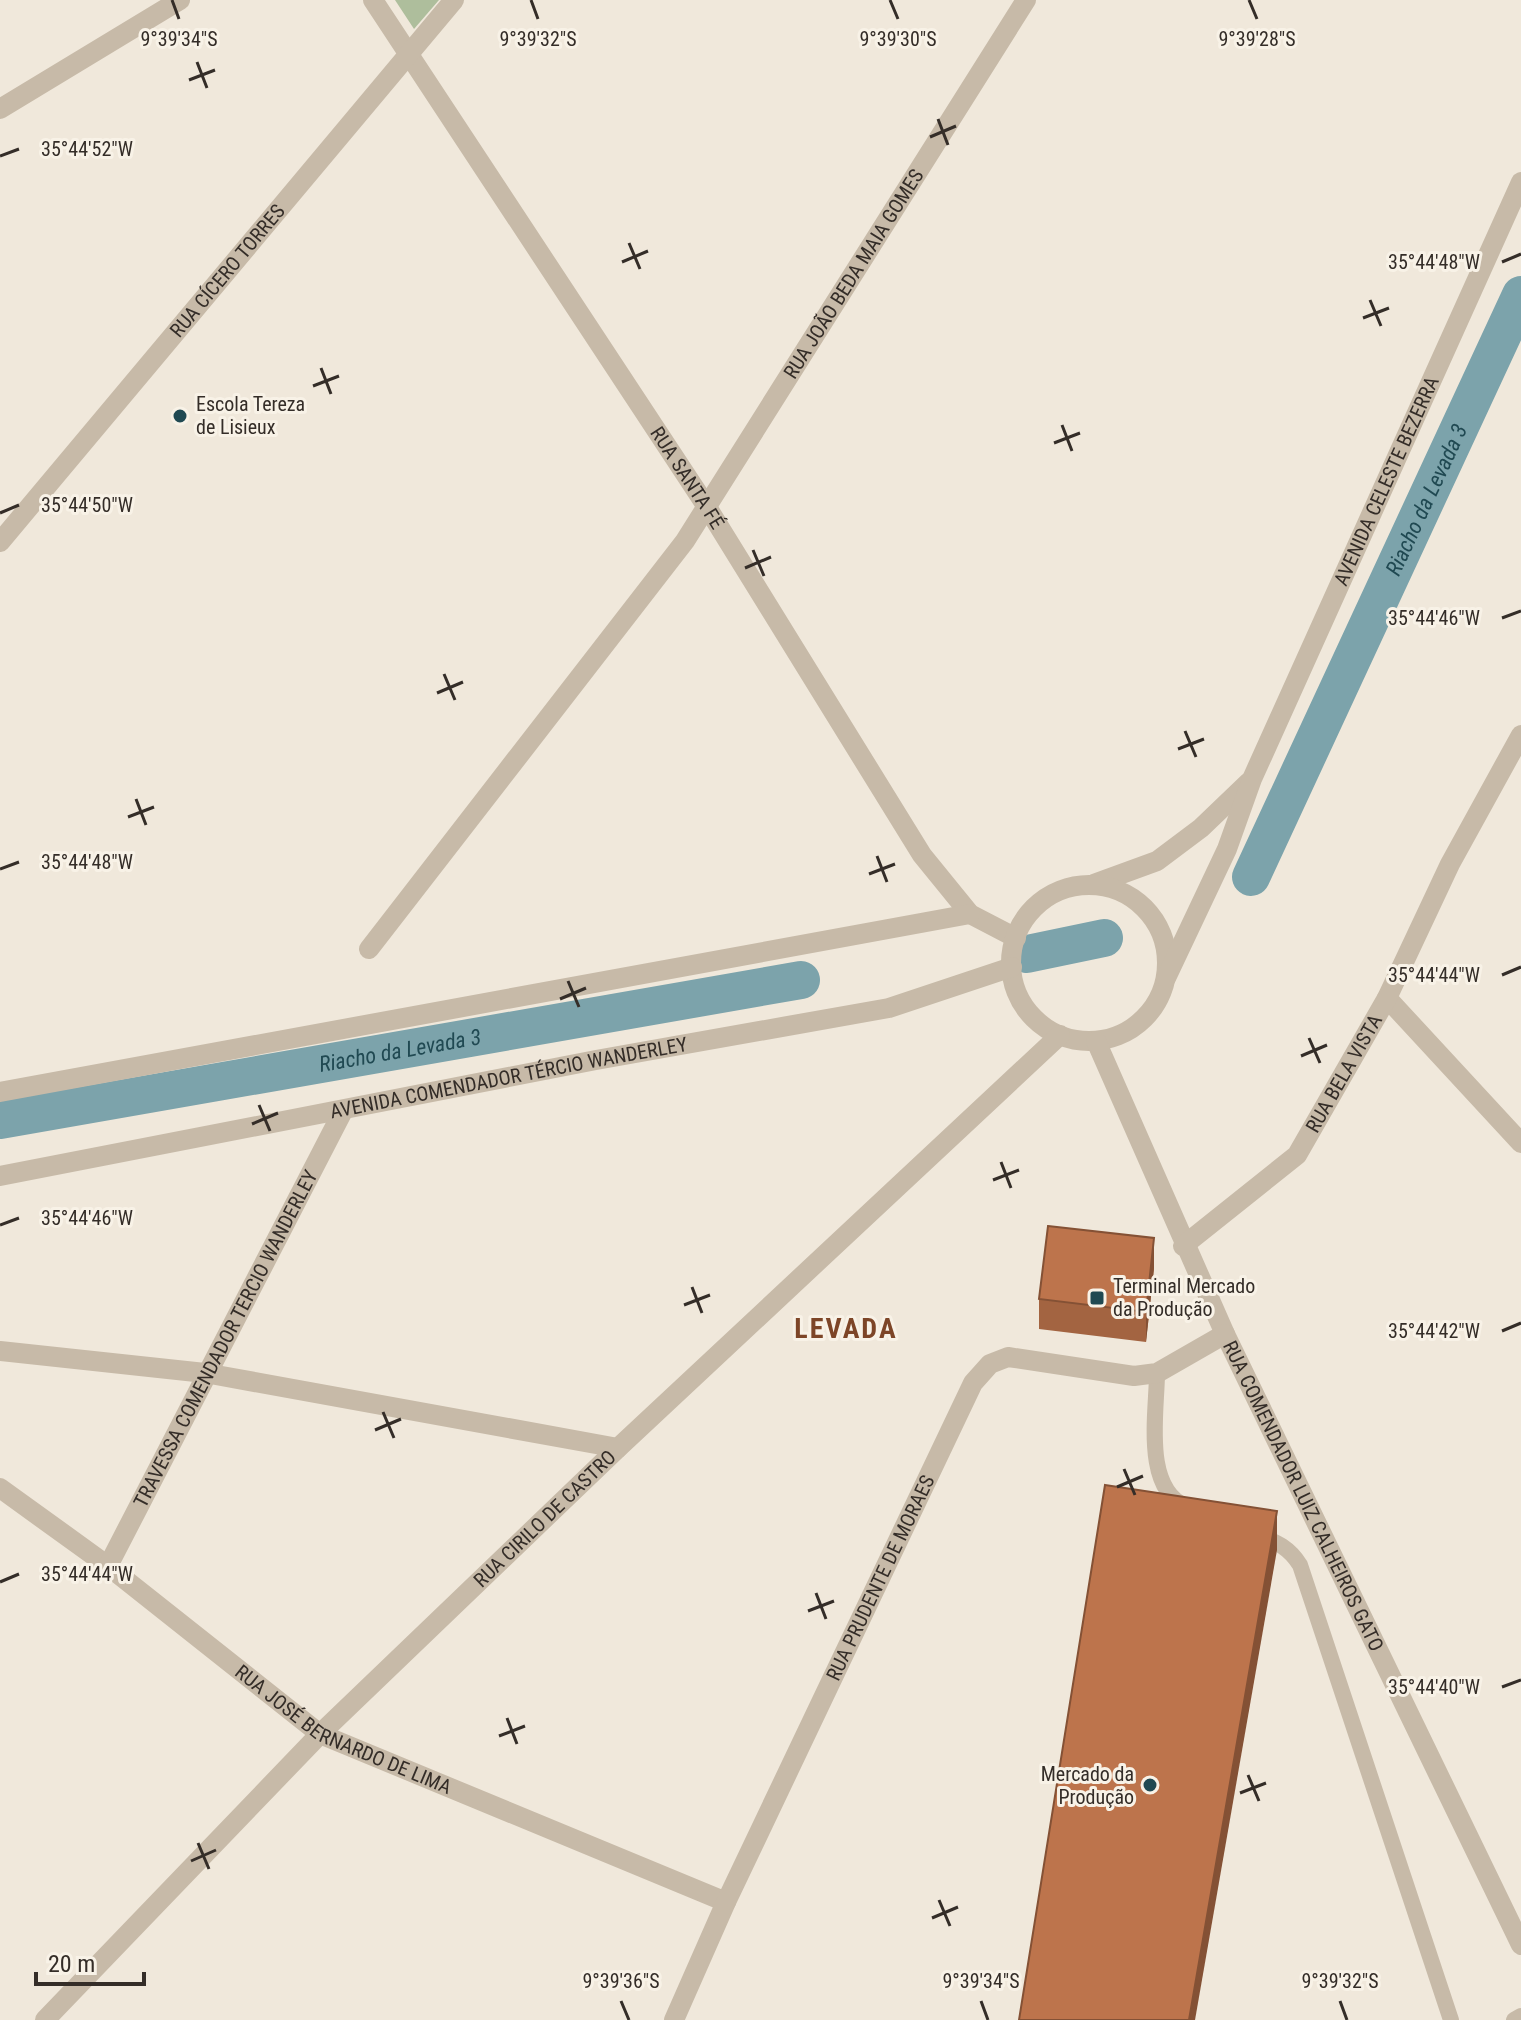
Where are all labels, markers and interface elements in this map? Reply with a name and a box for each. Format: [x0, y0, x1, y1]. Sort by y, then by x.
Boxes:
text: 9°39'34"S [140, 27, 218, 51]
text: 9°39'32"S [499, 27, 577, 51]
text: 9°39'30"S [859, 27, 937, 51]
text: 9°39'28"S [1218, 27, 1296, 51]
text: 35°44'52"W [41, 137, 133, 161]
street label: RUA JOÃO BEDA MAIA GOMES [779, 165, 928, 383]
street label: RUA CÍCERO TORRES [165, 199, 290, 342]
text: 35°44'48"W [1388, 250, 1480, 274]
street label: AVENIDA CELESTE BEZERRA [1329, 372, 1444, 589]
place label: Escola Tereza de Lisieux [196, 392, 305, 439]
marker: Escola Tereza de Lisieux [171, 407, 189, 425]
water label: Riacho da Levada 3 [1380, 420, 1472, 579]
street label: RUA SANTA FÉ [645, 422, 730, 533]
text: 35°44'50"W [41, 493, 133, 517]
text: 35°44'46"W [1388, 606, 1480, 630]
text: 35°44'48"W [41, 850, 133, 874]
text: 35°44'44"W [1388, 963, 1480, 987]
street label: RUA BELA VISTA [1301, 1010, 1387, 1137]
water label: Riacho da Levada 3 [317, 1024, 483, 1077]
street label: AVENIDA COMENDADOR TÉRCIO WANDERLEY [328, 1032, 690, 1124]
street label: TRAVESSA COMENDADOR TERCIO WANDERLEY [128, 1165, 323, 1511]
text: 35°44'46"W [41, 1206, 133, 1230]
place label: Terminal Mercado da Produção [1113, 1274, 1255, 1321]
marker: Terminal Mercado da Produção [1088, 1289, 1106, 1307]
district label: LEVADA [794, 1312, 898, 1345]
text: 35°44'42"W [1388, 1319, 1480, 1343]
street label: RUA COMENDADOR LUIZ CALHEIROS GATO [1218, 1337, 1389, 1655]
street label: RUA CIRILO DE CASTRO [469, 1445, 621, 1592]
street label: RUA PRUDENTE DE MORAES [821, 1471, 939, 1684]
text: 35°44'44"W [41, 1562, 133, 1586]
street label: RUA JOSÉ BERNARDO DE LIMA [230, 1660, 456, 1799]
text: 35°44'40"W [1388, 1675, 1480, 1699]
place label: Mercado da Produção [1041, 1762, 1134, 1809]
marker: Mercado da Produção [1141, 1776, 1159, 1794]
scale bar [36, 1936, 144, 1986]
text: 20 m [48, 1950, 95, 1978]
text: 9°39'36"S [582, 1969, 660, 1993]
text: 9°39'34"S [942, 1969, 1020, 1993]
text: 9°39'32"S [1301, 1969, 1379, 1993]

